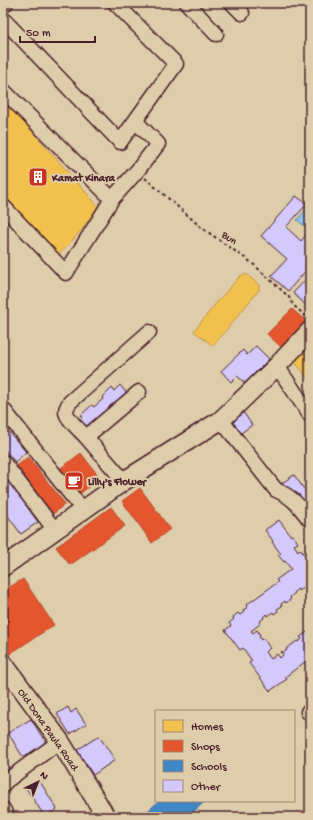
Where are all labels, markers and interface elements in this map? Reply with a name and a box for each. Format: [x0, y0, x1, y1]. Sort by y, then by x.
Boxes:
scale bar [20, 18, 95, 44]
text: 50 m [26, 27, 51, 41]
building icon: Kamat Kinara [27, 166, 49, 188]
place label: Kamat Kinara [51, 172, 116, 185]
street label: Bun [218, 229, 239, 249]
cafe icon: Lilly's Flower [63, 470, 85, 492]
place label: Lilly's Flower [88, 477, 147, 489]
street label: Old Dona Paula Road [15, 687, 81, 775]
legend [155, 710, 295, 802]
text: Homes [191, 721, 224, 735]
text: Shops [191, 741, 220, 755]
text: Schools [191, 761, 227, 775]
north arrow [18, 762, 58, 802]
text: N [37, 769, 50, 783]
text: Other [191, 781, 222, 795]

